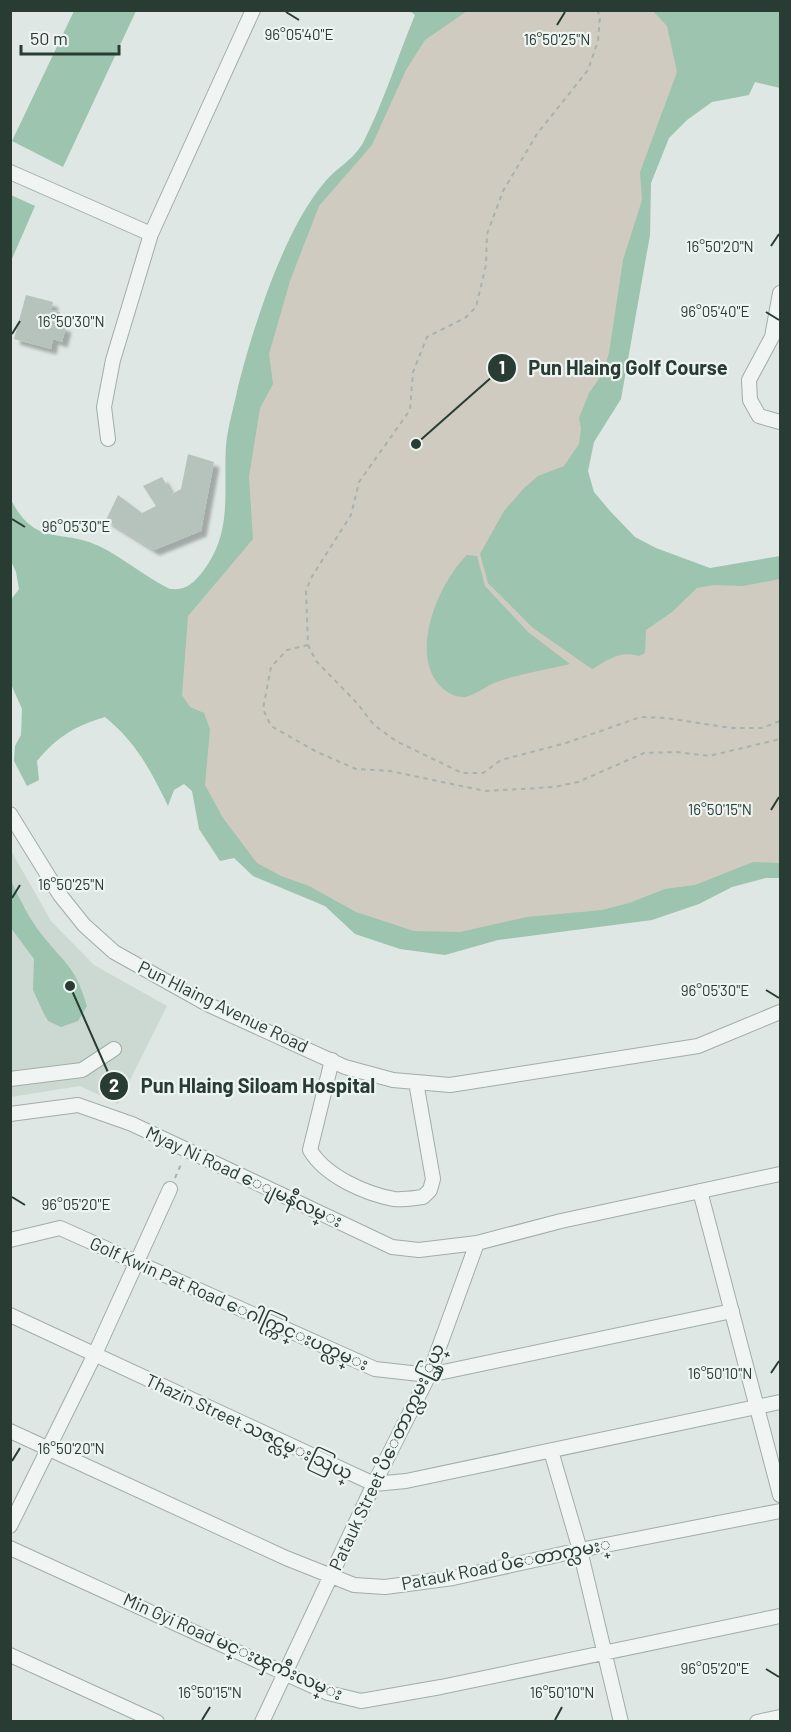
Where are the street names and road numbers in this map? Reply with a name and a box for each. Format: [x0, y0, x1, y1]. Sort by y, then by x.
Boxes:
street label: Pun Hlaing Avenue Road [135, 955, 312, 1057]
street label: Myay Ni Road ေျမနီလမ္း [140, 1119, 347, 1236]
street label: Golf Kwin Pat Road ေဂါက္ကြင္းပတ္လမ္း [85, 1231, 372, 1379]
street label: Patauk Street ပိေတာက္လမး္သြယ္ [322, 1339, 453, 1576]
street label: Thazin Street သဇင္လမ္းသြယ္ [140, 1368, 356, 1488]
street label: Patauk Road ပိေတာက္လမး္ [399, 1530, 613, 1599]
street label: Min Gyi Road မင္းၾကီးလမ္း [118, 1586, 347, 1709]

